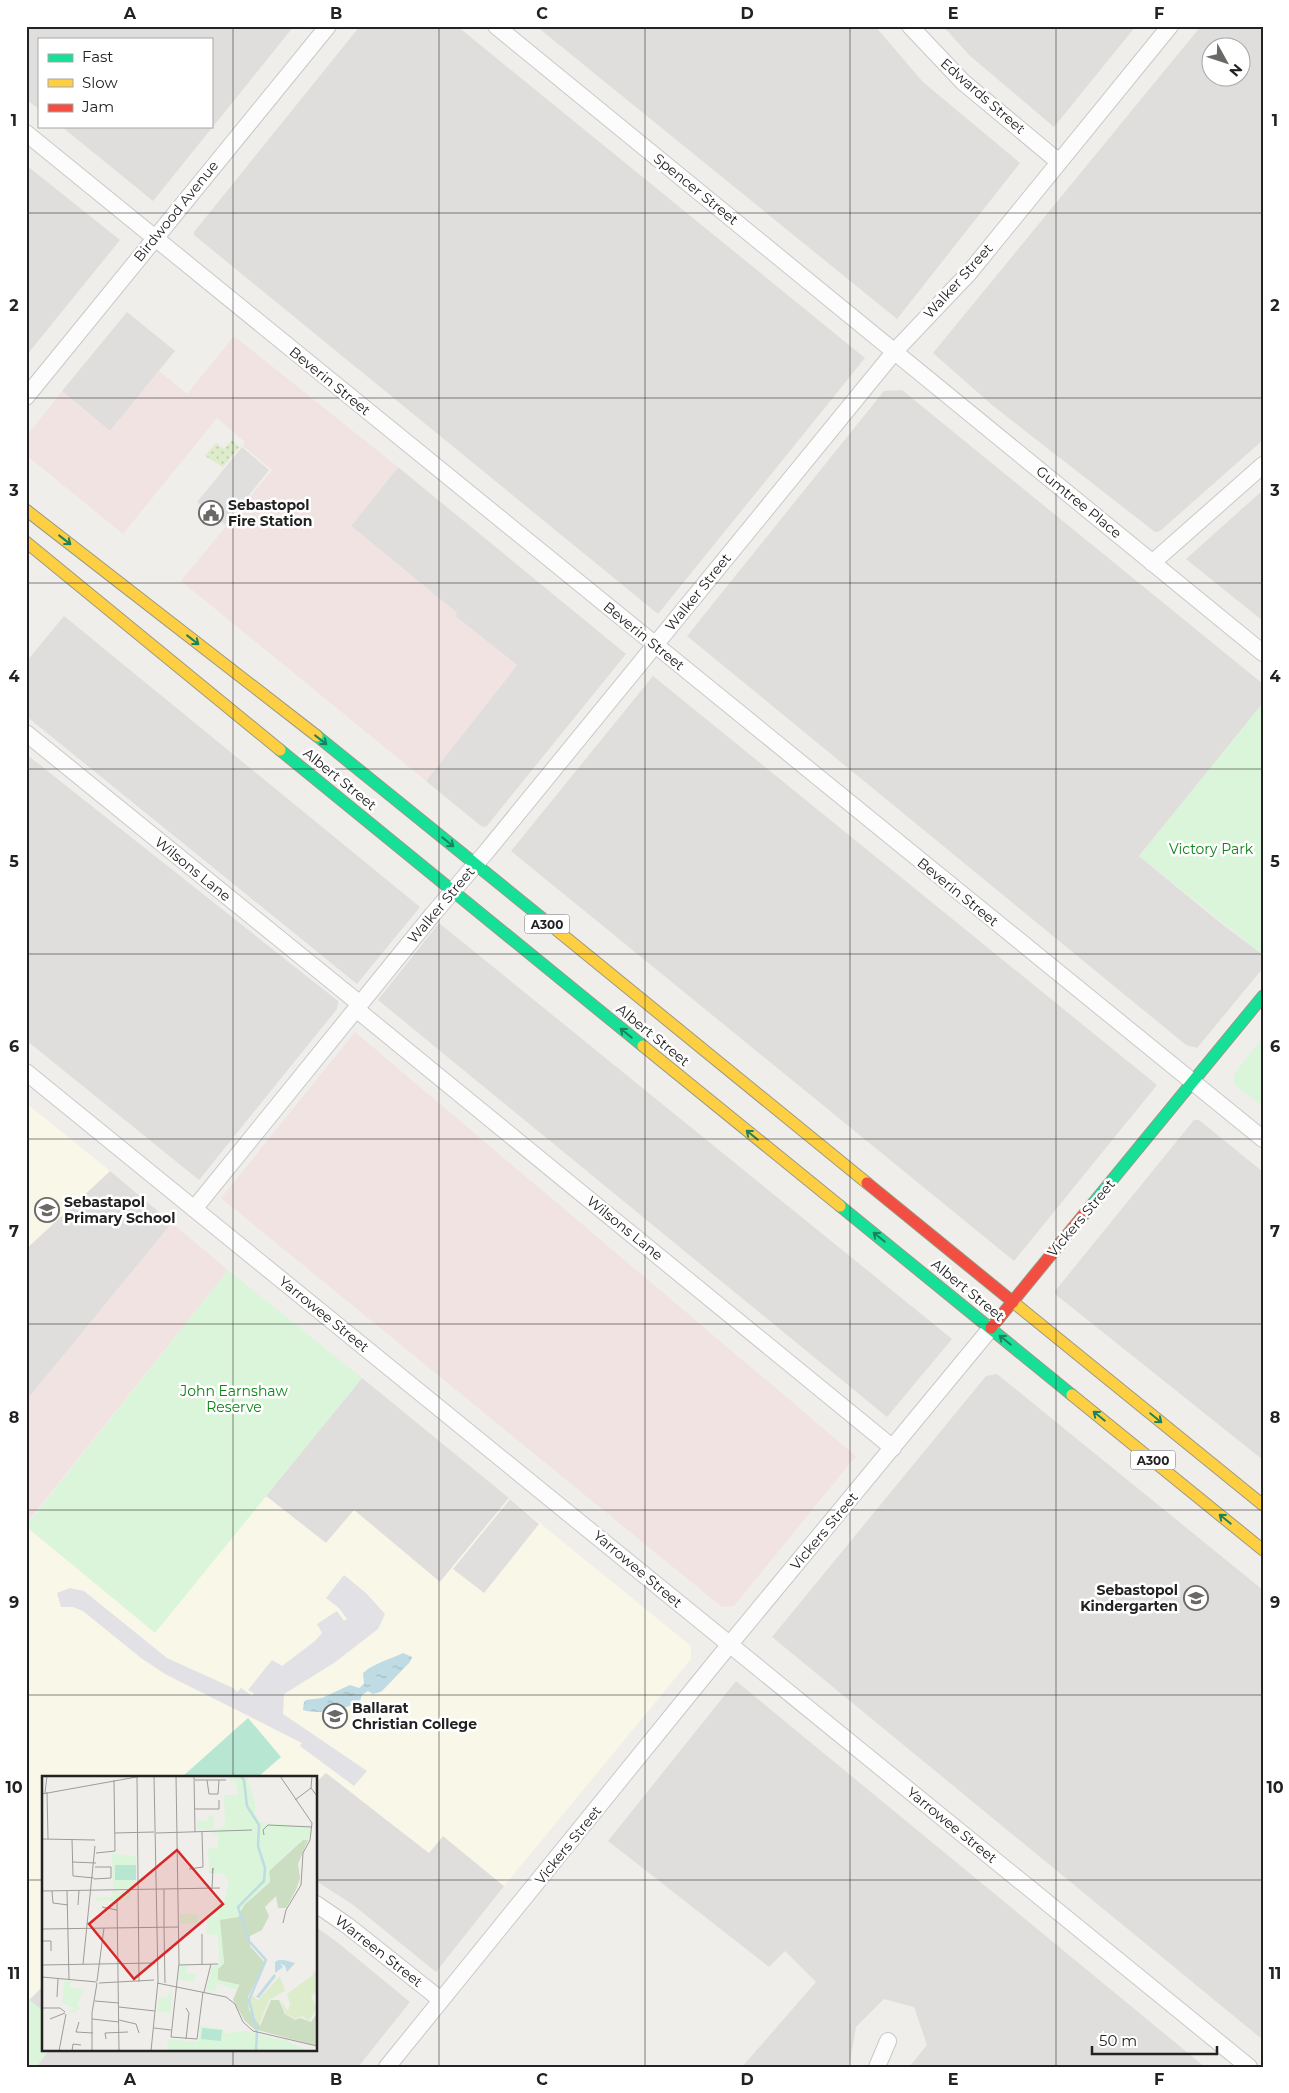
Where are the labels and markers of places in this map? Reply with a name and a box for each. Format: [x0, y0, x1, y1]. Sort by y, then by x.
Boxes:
place label: Sebastopol Fire Station [228, 496, 312, 530]
public building icon: Sebastopol Fire Station [198, 500, 224, 526]
place label: Sebastapol Primary School [64, 1193, 175, 1227]
school or university icon: Sebastapol Primary School [34, 1197, 60, 1223]
place label: Sebastopol Kindergarten [1080, 1581, 1178, 1615]
school or university icon: Sebastopol Kindergarten [1183, 1585, 1209, 1611]
place label: Ballarat Christian College [352, 1699, 477, 1733]
school or university icon: Ballarat Christian College [322, 1703, 348, 1729]

